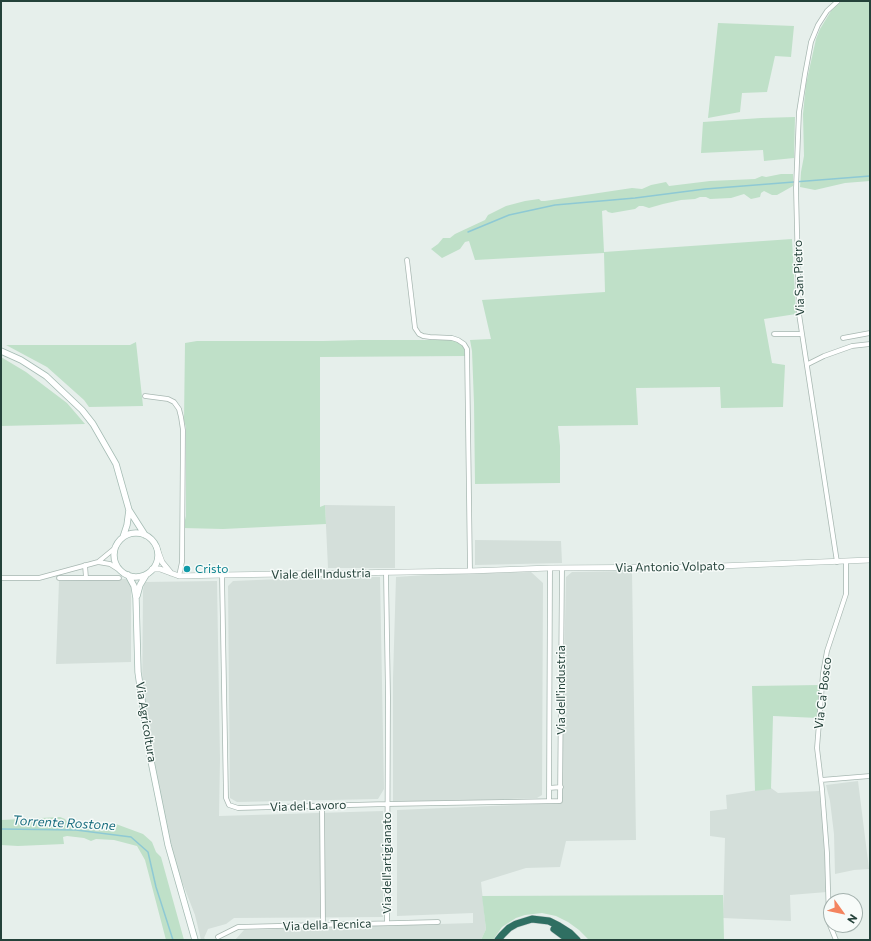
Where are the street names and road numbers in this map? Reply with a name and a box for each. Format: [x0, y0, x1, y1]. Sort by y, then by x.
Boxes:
street label: Via San Pietro [790, 240, 808, 316]
street label: Via Antonio Volpato [615, 559, 725, 575]
street label: Viale dell'Industria [271, 566, 371, 582]
street label: Via dell'industria [554, 645, 568, 735]
street label: Via Ca' Bosco [811, 656, 835, 730]
street label: Via Agricoltura [133, 681, 159, 763]
street label: Via del Lavoro [270, 797, 346, 815]
street label: Via dell'artigianato [380, 812, 394, 914]
street label: Via della Tecnica [282, 916, 372, 934]

